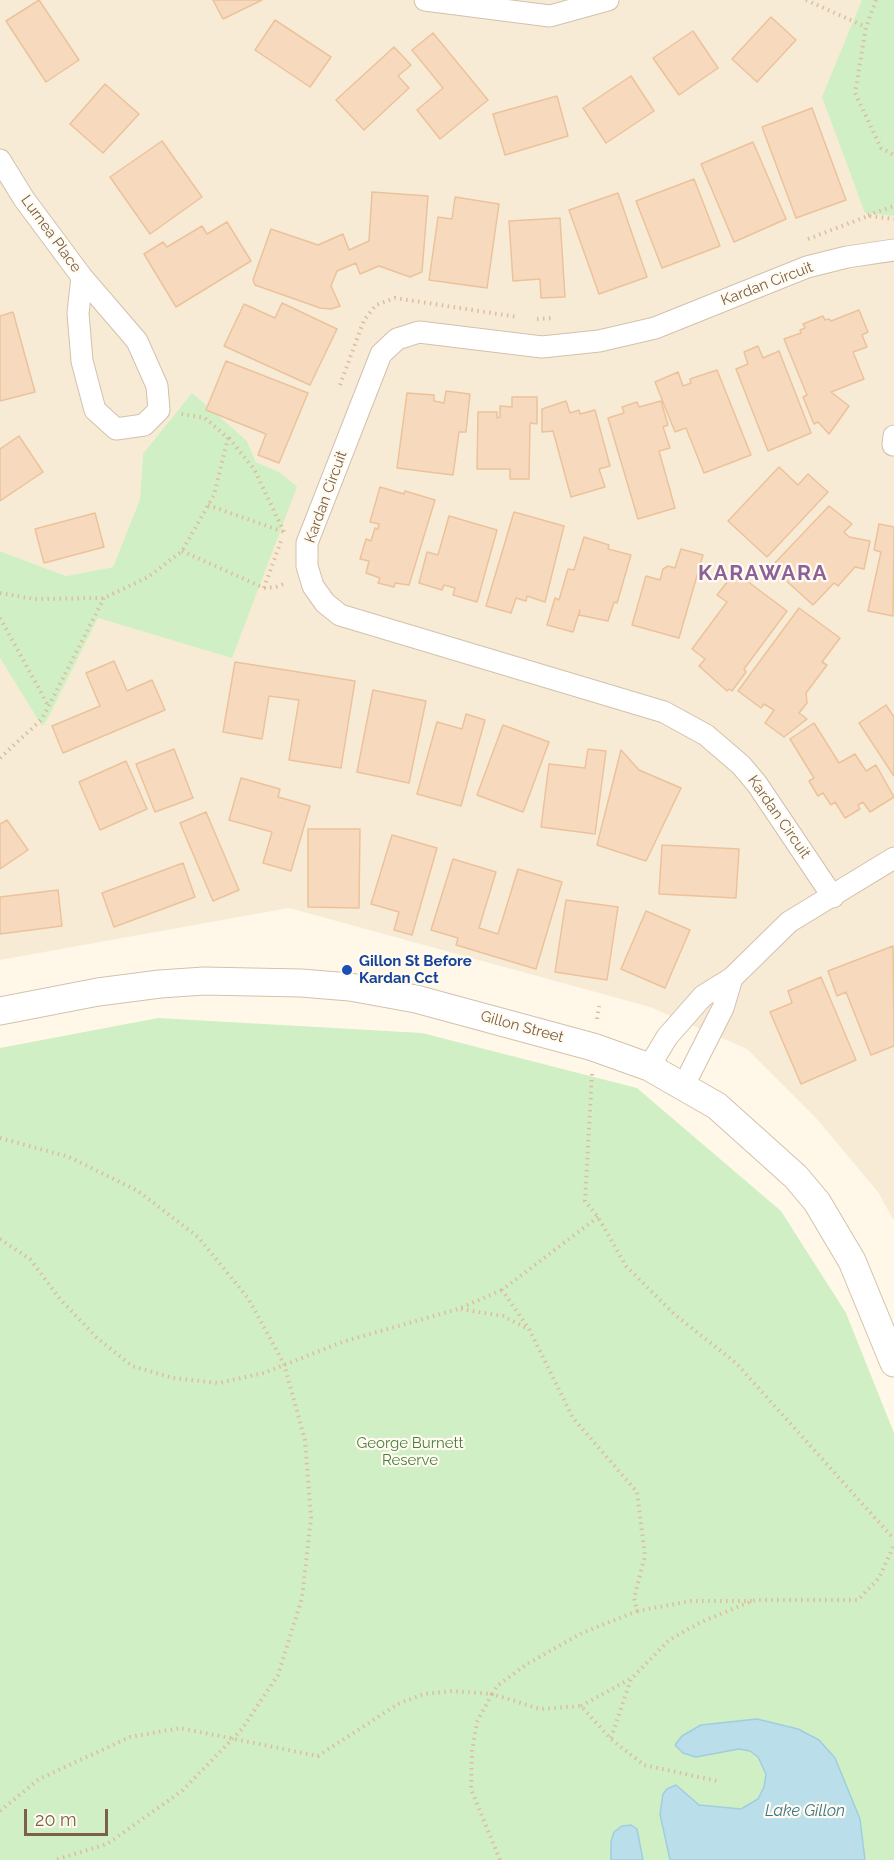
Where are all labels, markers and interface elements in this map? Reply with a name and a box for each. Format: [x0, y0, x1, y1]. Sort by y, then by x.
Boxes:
street label: Lurnea Place [17, 192, 85, 276]
street label: Kardan Circuit [719, 258, 815, 310]
street label: Kardan Circuit [301, 448, 351, 546]
district label: KARAWARA [698, 561, 828, 587]
street label: Kardan Circuit [744, 772, 814, 862]
place label: Gillon St Before Kardan Cct [359, 952, 472, 987]
marker: Gillon St Before Kardan Cct [340, 963, 354, 977]
street label: Gillon Street [478, 1007, 566, 1047]
park label: George Burnett Reserve [356, 1434, 464, 1469]
scale bar [27, 1797, 111, 1835]
water label: Lake Gillon [765, 1801, 845, 1821]
text: 20 m [35, 1809, 77, 1830]

